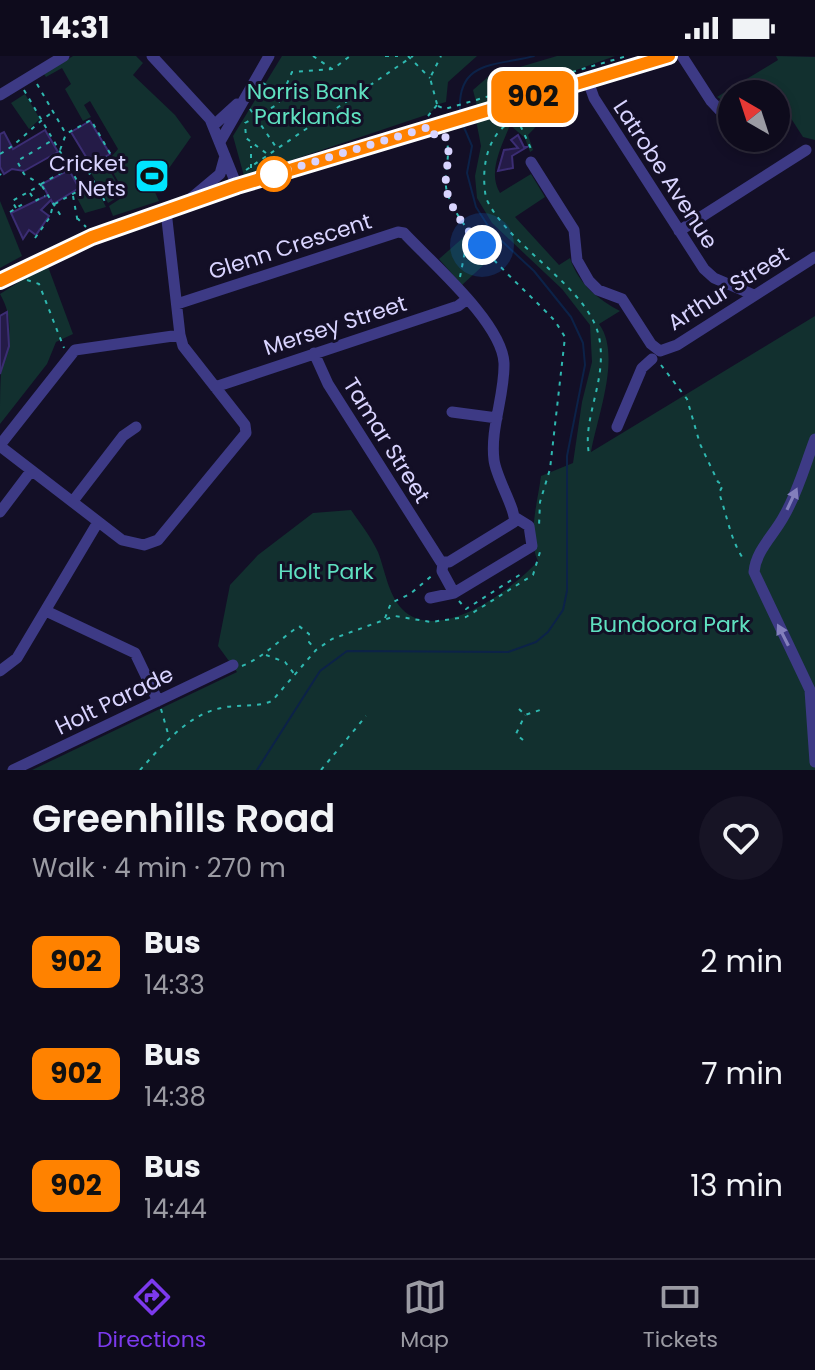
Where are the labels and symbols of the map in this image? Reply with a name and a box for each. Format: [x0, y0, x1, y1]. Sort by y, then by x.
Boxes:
line badge: 902 [487, 71, 579, 123]
park label: Norris Bank Parklands [247, 76, 370, 132]
north arrow [718, 80, 790, 152]
street label: Latrobe Avenue [606, 94, 725, 255]
place label: Cricket Nets [49, 148, 126, 204]
sports icon: Cricket Nets [133, 157, 171, 195]
unlabelled marker [257, 157, 291, 191]
street label: Glenn Crescent [205, 206, 376, 287]
your location [462, 225, 502, 265]
street label: Arthur Street [662, 239, 795, 338]
street label: Mersey Street [260, 288, 411, 363]
street label: Tamar Street [336, 371, 438, 509]
one-way arrow [785, 488, 799, 511]
park label: Holt Park [278, 556, 375, 587]
park label: Bundoora Park [590, 609, 751, 640]
one-way arrow [776, 623, 789, 646]
street label: Holt Parade [50, 659, 178, 742]

